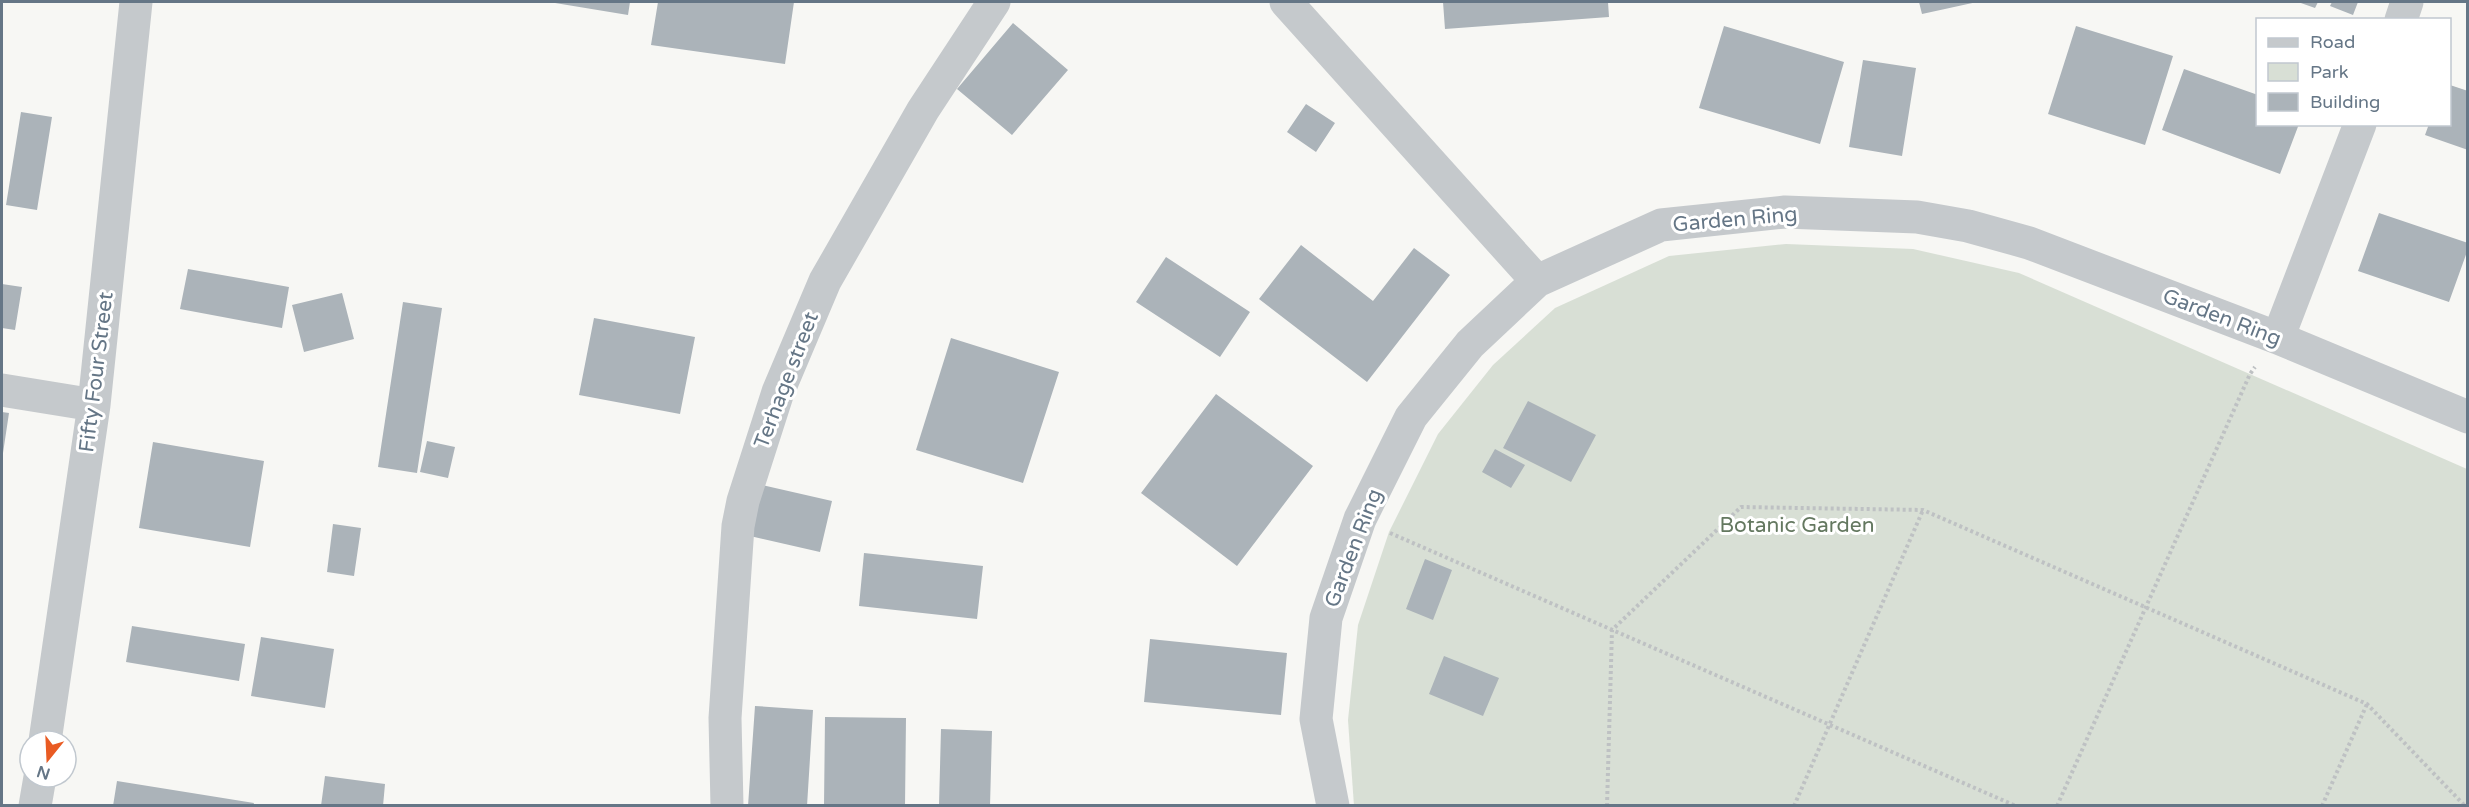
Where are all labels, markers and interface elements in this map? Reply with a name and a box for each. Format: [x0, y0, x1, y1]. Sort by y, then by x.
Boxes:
legend [2256, 18, 2451, 126]
text: Road [2310, 31, 2355, 53]
text: Park [2310, 61, 2349, 83]
text: Building [2310, 91, 2380, 113]
street label: Garden Ring [1672, 202, 1798, 237]
street label: Garden Ring [2159, 283, 2285, 352]
street label: Fifty Four Street [74, 291, 119, 454]
street label: Terhage street [749, 308, 824, 452]
street label: Garden Ring [1319, 485, 1388, 611]
park label: Botanic Garden [1720, 513, 1874, 538]
north arrow [18, 729, 78, 789]
text: N [34, 761, 53, 784]

